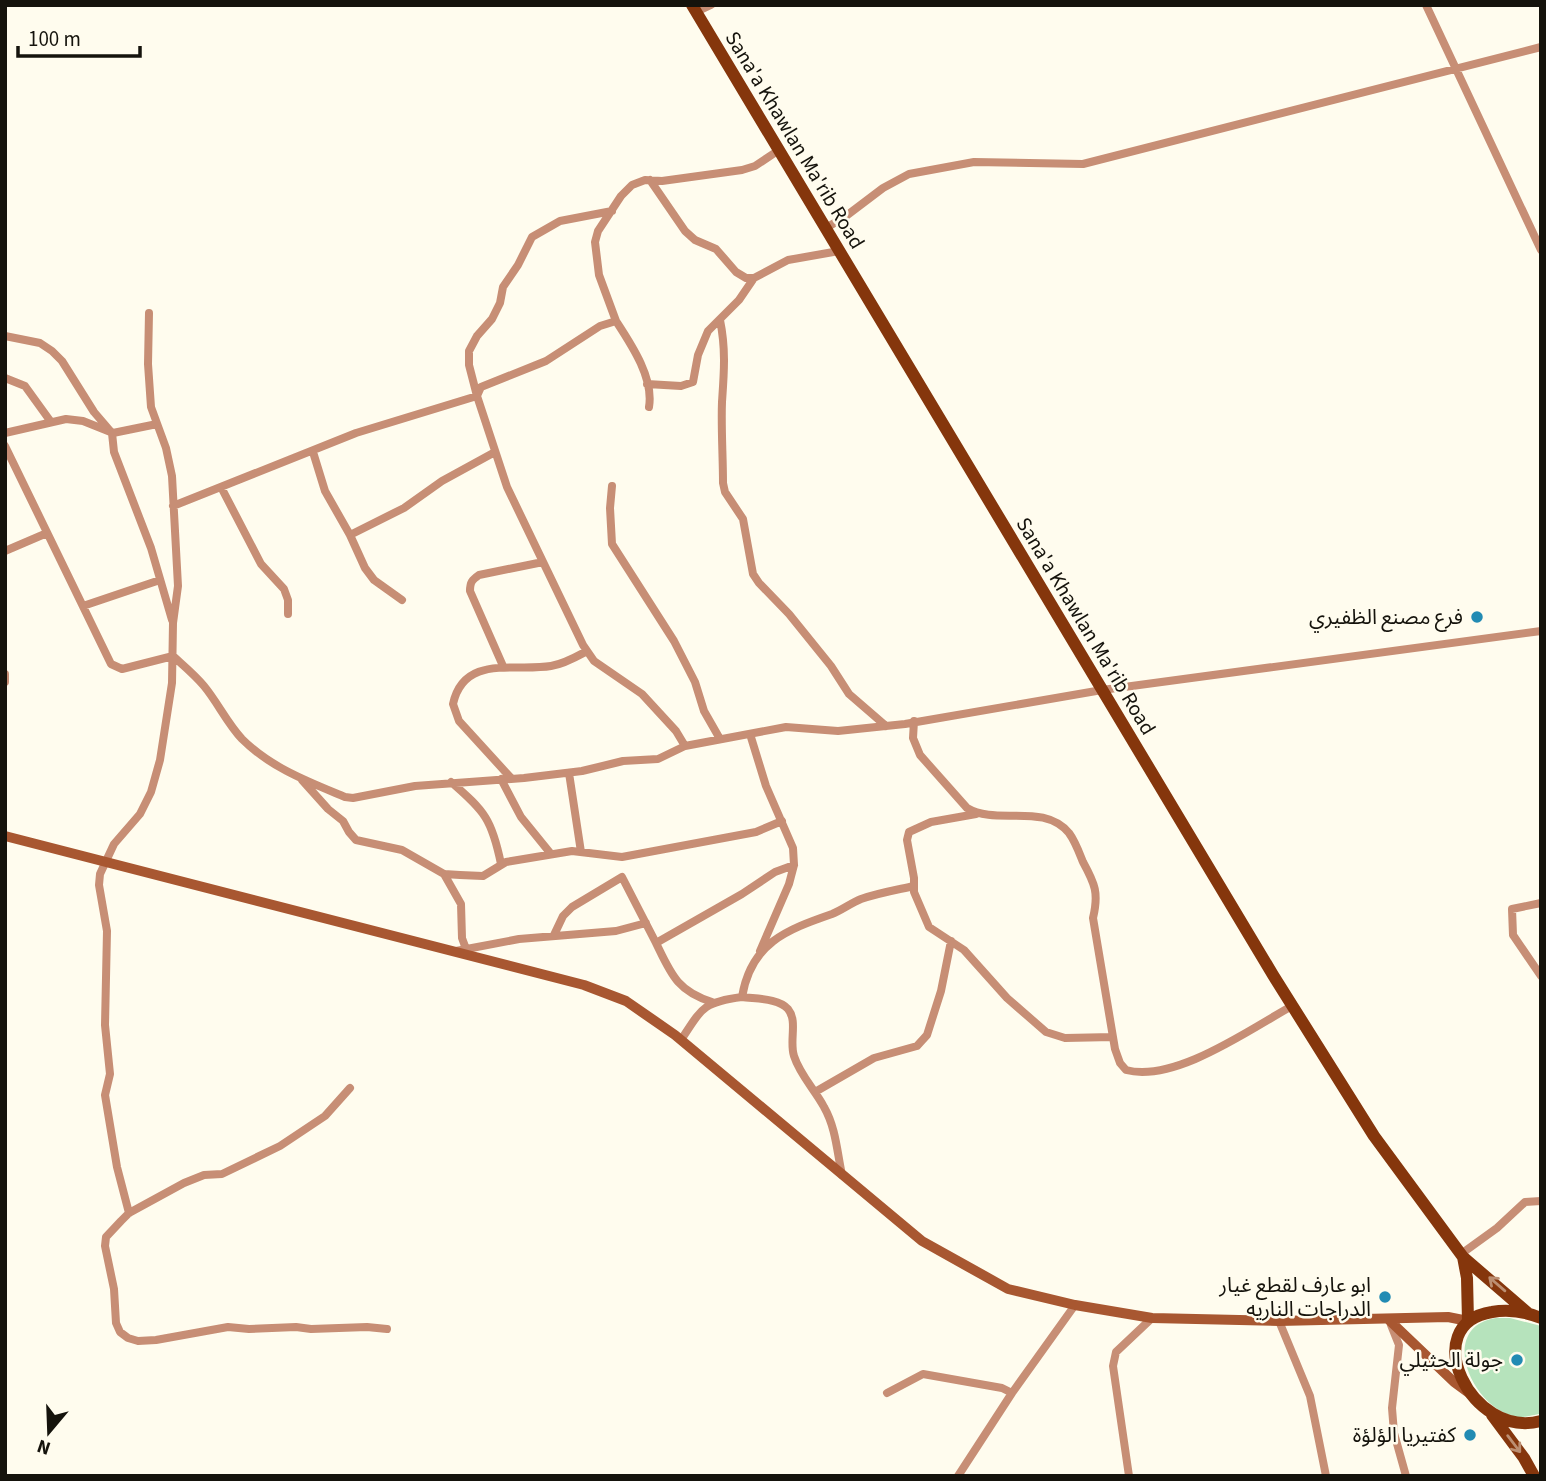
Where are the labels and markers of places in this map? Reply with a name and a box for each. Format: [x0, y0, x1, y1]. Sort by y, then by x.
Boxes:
place label: فرع مصنع الظفيري [1309, 602, 1463, 633]
marker: فرع مصنع الظفيري [1469, 609, 1485, 625]
place label: ابو عارف لقطع غيار الدراجات الناريه [1218, 1270, 1371, 1324]
marker: ابو عارف لقطع غيار الدراجات الناريه [1377, 1289, 1393, 1305]
place label: جولة الحثيلي [1400, 1345, 1503, 1376]
marker: جولة الحثيلي [1509, 1352, 1525, 1368]
place label: كفتيريا الؤلؤة [1353, 1420, 1456, 1450]
marker: كفتيريا الؤلؤة [1462, 1427, 1478, 1443]

